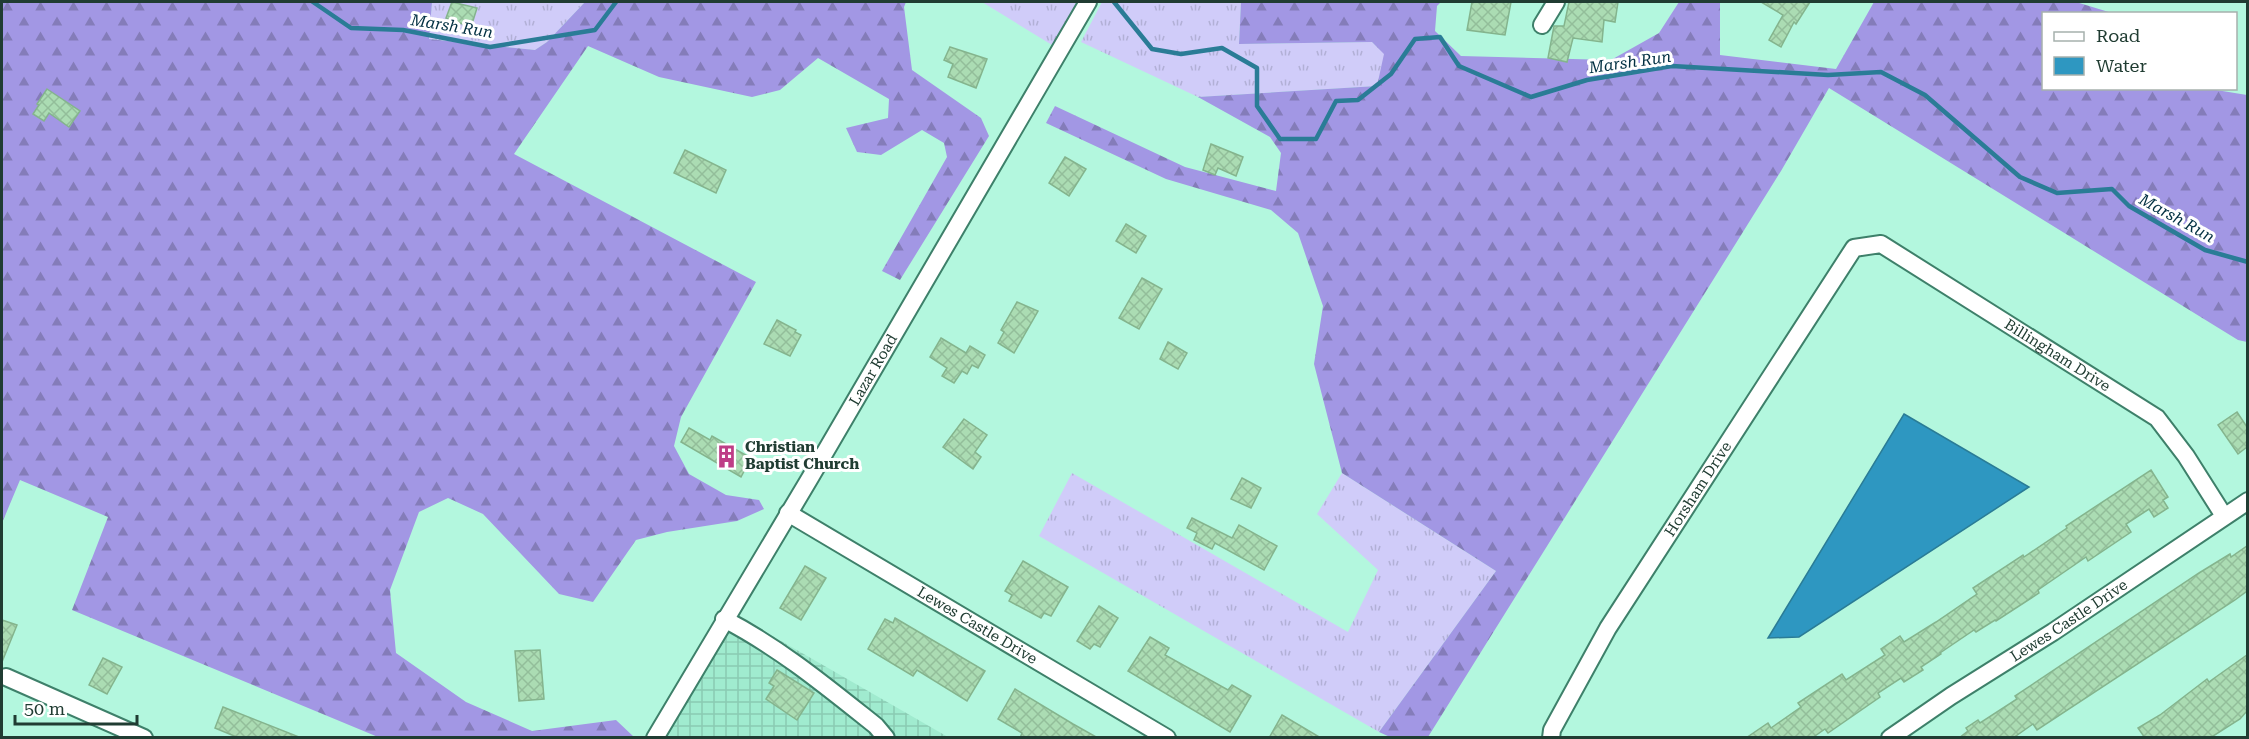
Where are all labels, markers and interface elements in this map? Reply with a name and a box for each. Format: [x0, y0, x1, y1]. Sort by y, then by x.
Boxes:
water label: Marsh Run [409, 10, 495, 42]
legend [2042, 12, 2237, 90]
text: Road [2096, 25, 2141, 46]
water label: Marsh Run [1587, 47, 1673, 77]
text: Water [2096, 55, 2147, 76]
water label: Marsh Run [2135, 189, 2218, 246]
street label: Billingham Drive [2001, 315, 2114, 395]
street label: Lazar Road [845, 331, 901, 409]
place label: Christian Baptist Church [745, 438, 859, 473]
street label: Horsham Drive [1661, 438, 1735, 540]
building icon: Christian Baptist Church [714, 443, 740, 469]
street label: Lewes Castle Drive [2007, 576, 2131, 665]
street label: Lewes Castle Drive [914, 583, 1040, 668]
scale bar [15, 688, 136, 726]
text: 50 m [24, 698, 65, 719]

